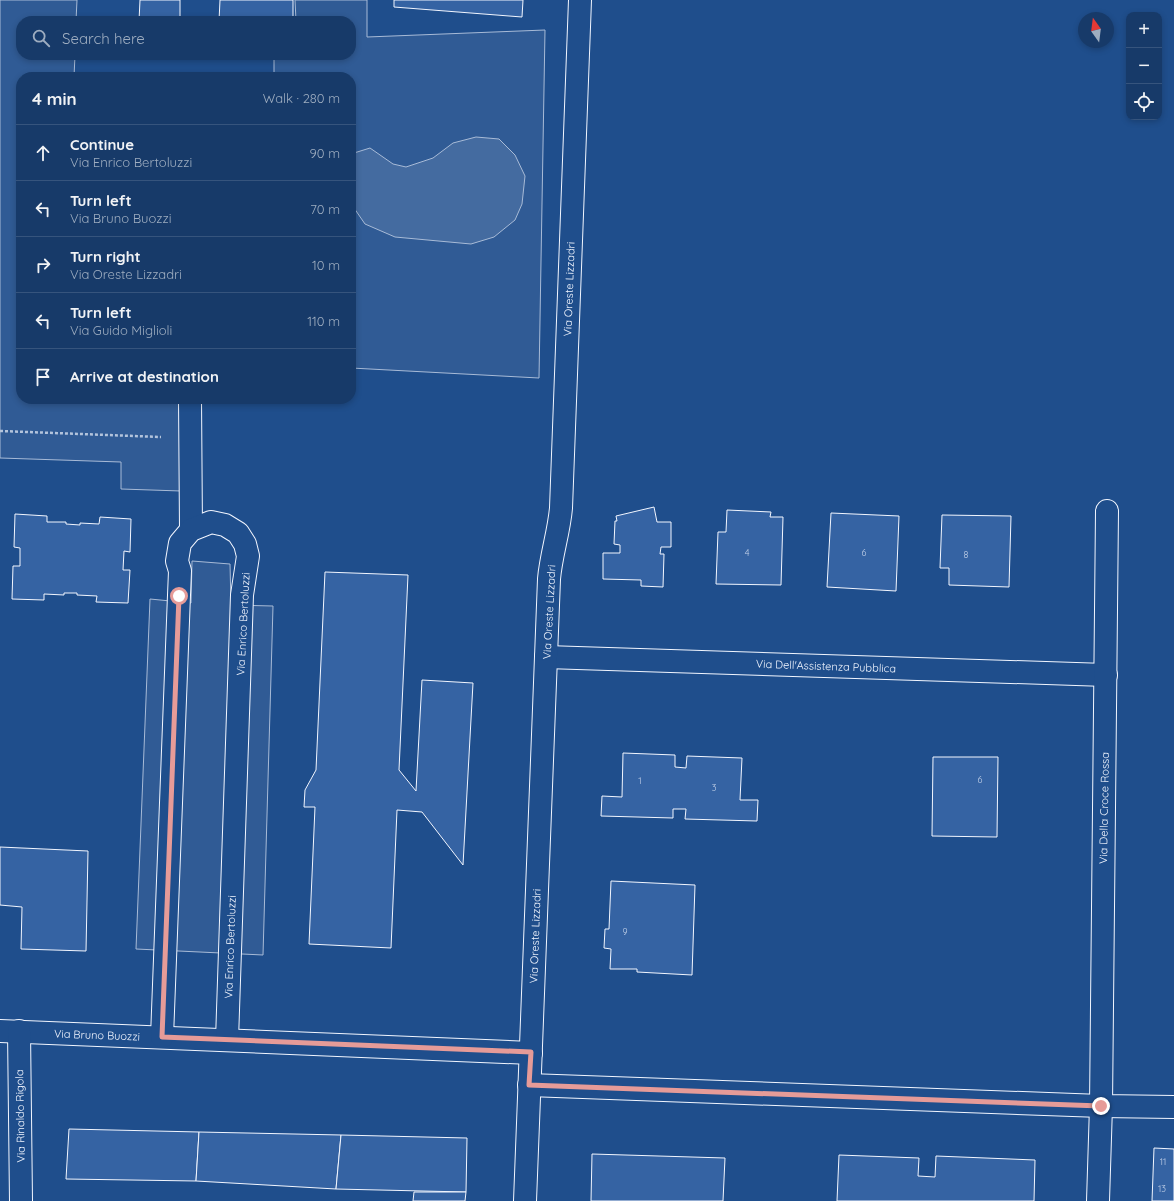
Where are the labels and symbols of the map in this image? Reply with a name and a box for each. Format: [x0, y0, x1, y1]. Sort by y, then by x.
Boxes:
north arrow [1078, 12, 1114, 48]
street label: Via Oreste Lizzadri [560, 241, 578, 337]
house number: 4 [745, 547, 750, 558]
house number: 6 [862, 547, 867, 558]
house number: 8 [964, 549, 969, 560]
street label: Via Oreste Lizzadri [540, 564, 558, 660]
street label: Via Enrico Bertoluzzi [233, 572, 253, 676]
route start [170, 587, 188, 605]
street label: Via Dell'Assistenza Pubblica [756, 657, 896, 675]
street label: Via Della Croce Rossa [1096, 752, 1112, 864]
house number: 6 [978, 774, 983, 785]
house number: 1 [638, 775, 642, 786]
house number: 3 [712, 782, 717, 793]
street label: Via Oreste Lizzadri [526, 888, 544, 984]
street label: Via Enrico Bertoluzzi [221, 895, 239, 999]
house number: 9 [622, 926, 628, 937]
street label: Via Bruno Buozzi [54, 1027, 140, 1043]
street label: Via Rinaldo Rigola [12, 1069, 28, 1163]
route end [1092, 1097, 1110, 1115]
house number: 11 [1160, 1156, 1166, 1167]
house number: 13 [1158, 1183, 1166, 1194]

